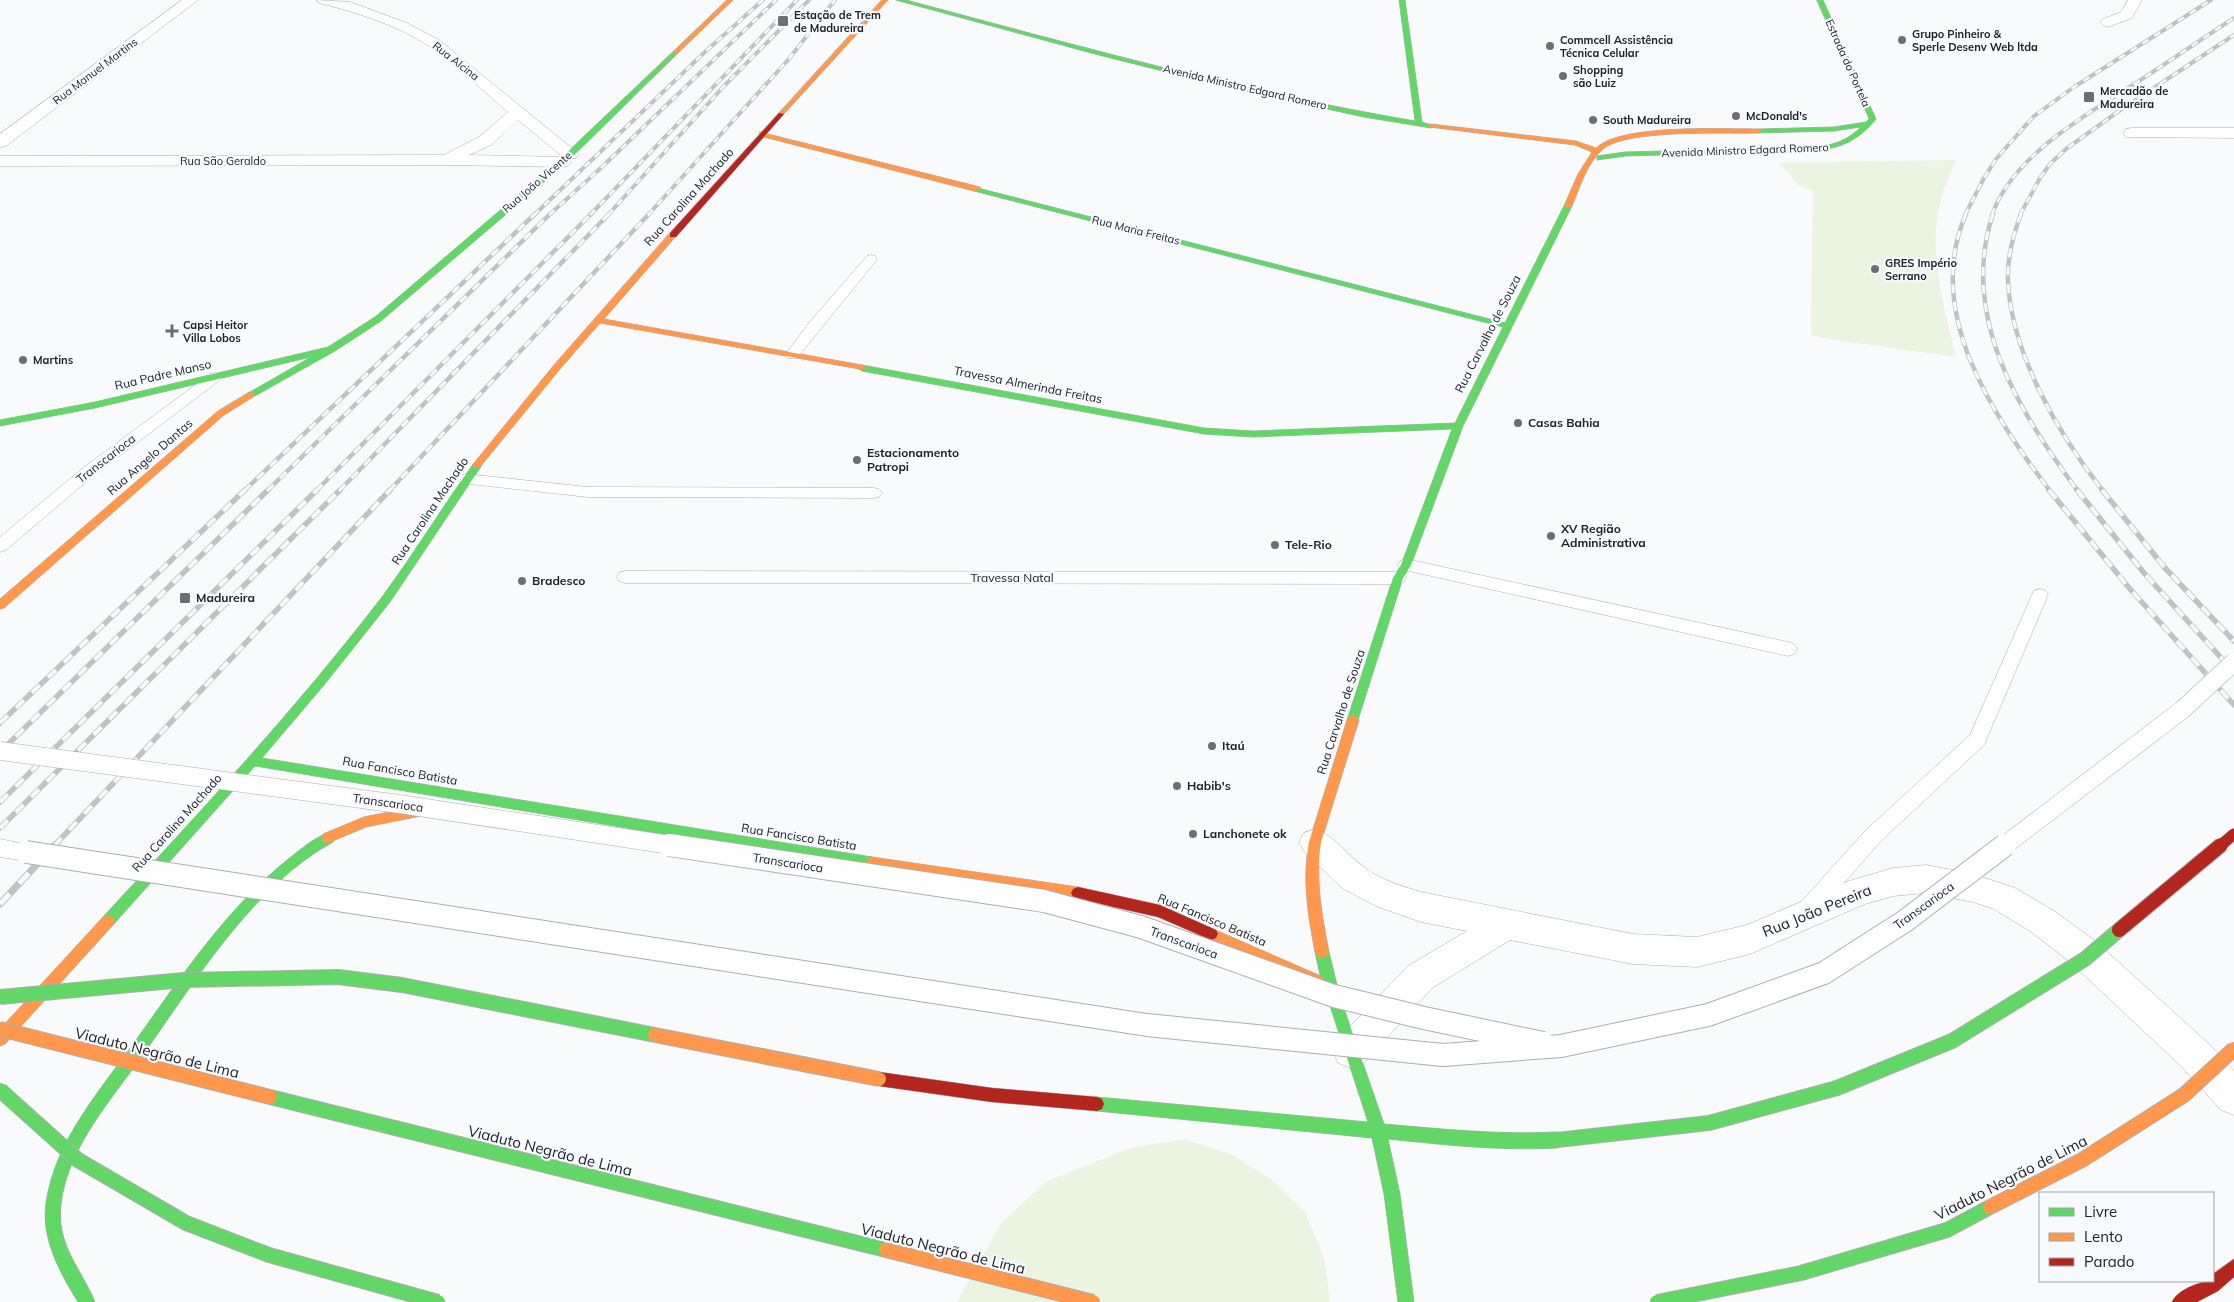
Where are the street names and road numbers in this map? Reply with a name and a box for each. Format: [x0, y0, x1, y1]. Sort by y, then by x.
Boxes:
street label: Estrada do Portela [1822, 17, 1874, 109]
street label: Rua Manuel Martins [50, 35, 140, 107]
street label: Rua Alcina [430, 38, 482, 84]
street label: Avenida Ministro Edgard Romero [1162, 61, 1328, 113]
street label: Avenida Ministro Edgard Romero [1661, 140, 1829, 160]
street label: Rua Carolina Machado [641, 144, 737, 249]
street label: Rua João Vicente [500, 148, 574, 216]
street label: Rua São Geraldo [180, 154, 266, 168]
street label: Rua Maria Freitas [1091, 212, 1181, 248]
street label: Rua Carvalho de Souza [1451, 272, 1524, 395]
street label: Rua Padre Manso [113, 356, 213, 393]
street label: Travessa Almerinda Freitas [953, 363, 1104, 406]
street label: Rua Angelo Dantas [104, 415, 196, 498]
street label: Transcarioca [73, 431, 138, 486]
street label: Rua Carolina Machado [388, 454, 471, 567]
street label: Travessa Natal [970, 570, 1054, 585]
street label: Rua Carvalho de Souza [1313, 648, 1368, 776]
street label: Rua Fancisco Batista [341, 753, 459, 788]
street label: Rua Carolina Machado [129, 770, 225, 875]
street label: Transcarioca [352, 790, 424, 815]
street label: Rua Fancisco Batista [740, 820, 858, 853]
street label: Transcarioca [752, 850, 824, 875]
street label: Transcarioca [1891, 879, 1957, 933]
street label: Rua João Pereira [1759, 880, 1874, 941]
street label: Rua Fancisco Batista [1156, 890, 1269, 949]
street label: Transcarioca [1148, 923, 1220, 962]
street label: Viaduto Negrão de Lima [73, 1023, 241, 1082]
street label: Viaduto Negrão de Lima [466, 1121, 634, 1180]
street label: Viaduto Negrão de Lima [1931, 1131, 2090, 1224]
street label: Viaduto Negrão de Lima [859, 1219, 1027, 1278]

